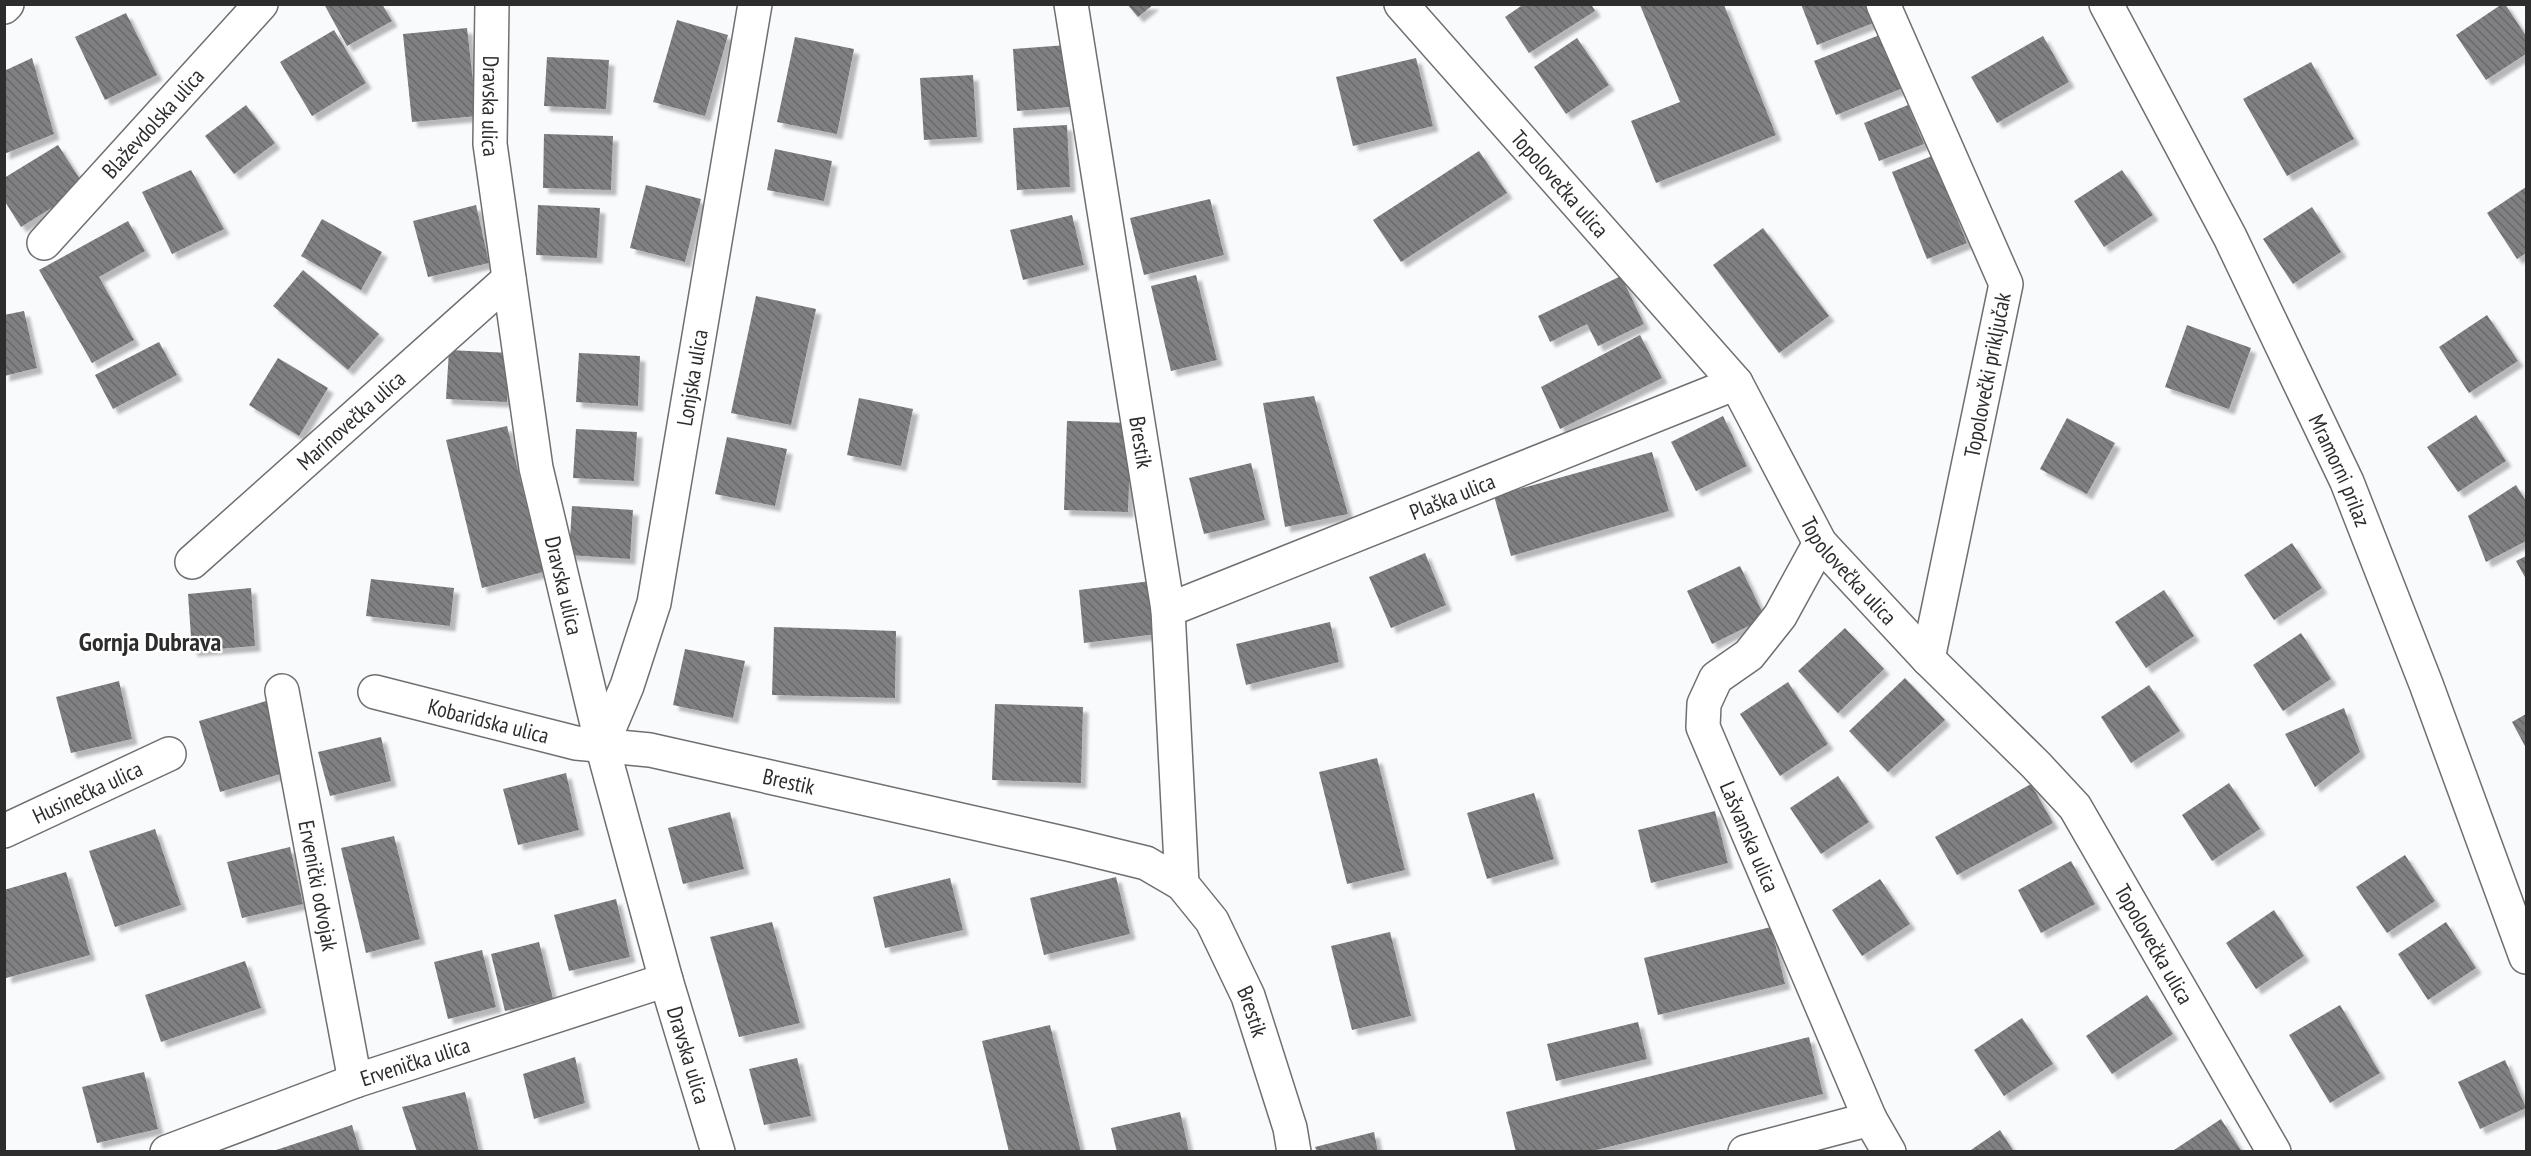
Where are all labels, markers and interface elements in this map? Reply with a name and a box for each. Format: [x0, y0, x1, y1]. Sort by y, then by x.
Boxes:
street label: Dravska ulica [476, 56, 506, 158]
street label: Blaževdolska ulica [96, 62, 210, 184]
street label: Topolovečka ulica [1505, 124, 1615, 243]
street label: Topolovečki priključak [1957, 290, 2017, 460]
street label: Lonjska ulica [670, 327, 714, 428]
street label: Marinovečka ulica [291, 364, 411, 476]
street label: Mramorni prilaz [2303, 410, 2377, 531]
street label: Brestik [1123, 414, 1159, 471]
street label: Plaška ulica [1405, 467, 1499, 526]
street label: Topolovečka ulica [1795, 512, 1903, 630]
street label: Dravska ulica [539, 533, 589, 638]
district label: Gornja Dubrava [79, 625, 221, 658]
street label: Kobaridska ulica [425, 692, 552, 750]
street label: Husinečka ulica [28, 754, 147, 830]
street label: Brestik [760, 762, 818, 801]
street label: Lašvanska ulica [1714, 777, 1786, 896]
street label: Ervenički odvojak [292, 818, 344, 954]
street label: Topolovečka ulica [2108, 879, 2200, 1009]
street label: Brestik [1231, 981, 1274, 1041]
street label: Dravska ulica [661, 1003, 717, 1107]
street label: Ervenička ulica [357, 1031, 473, 1092]

